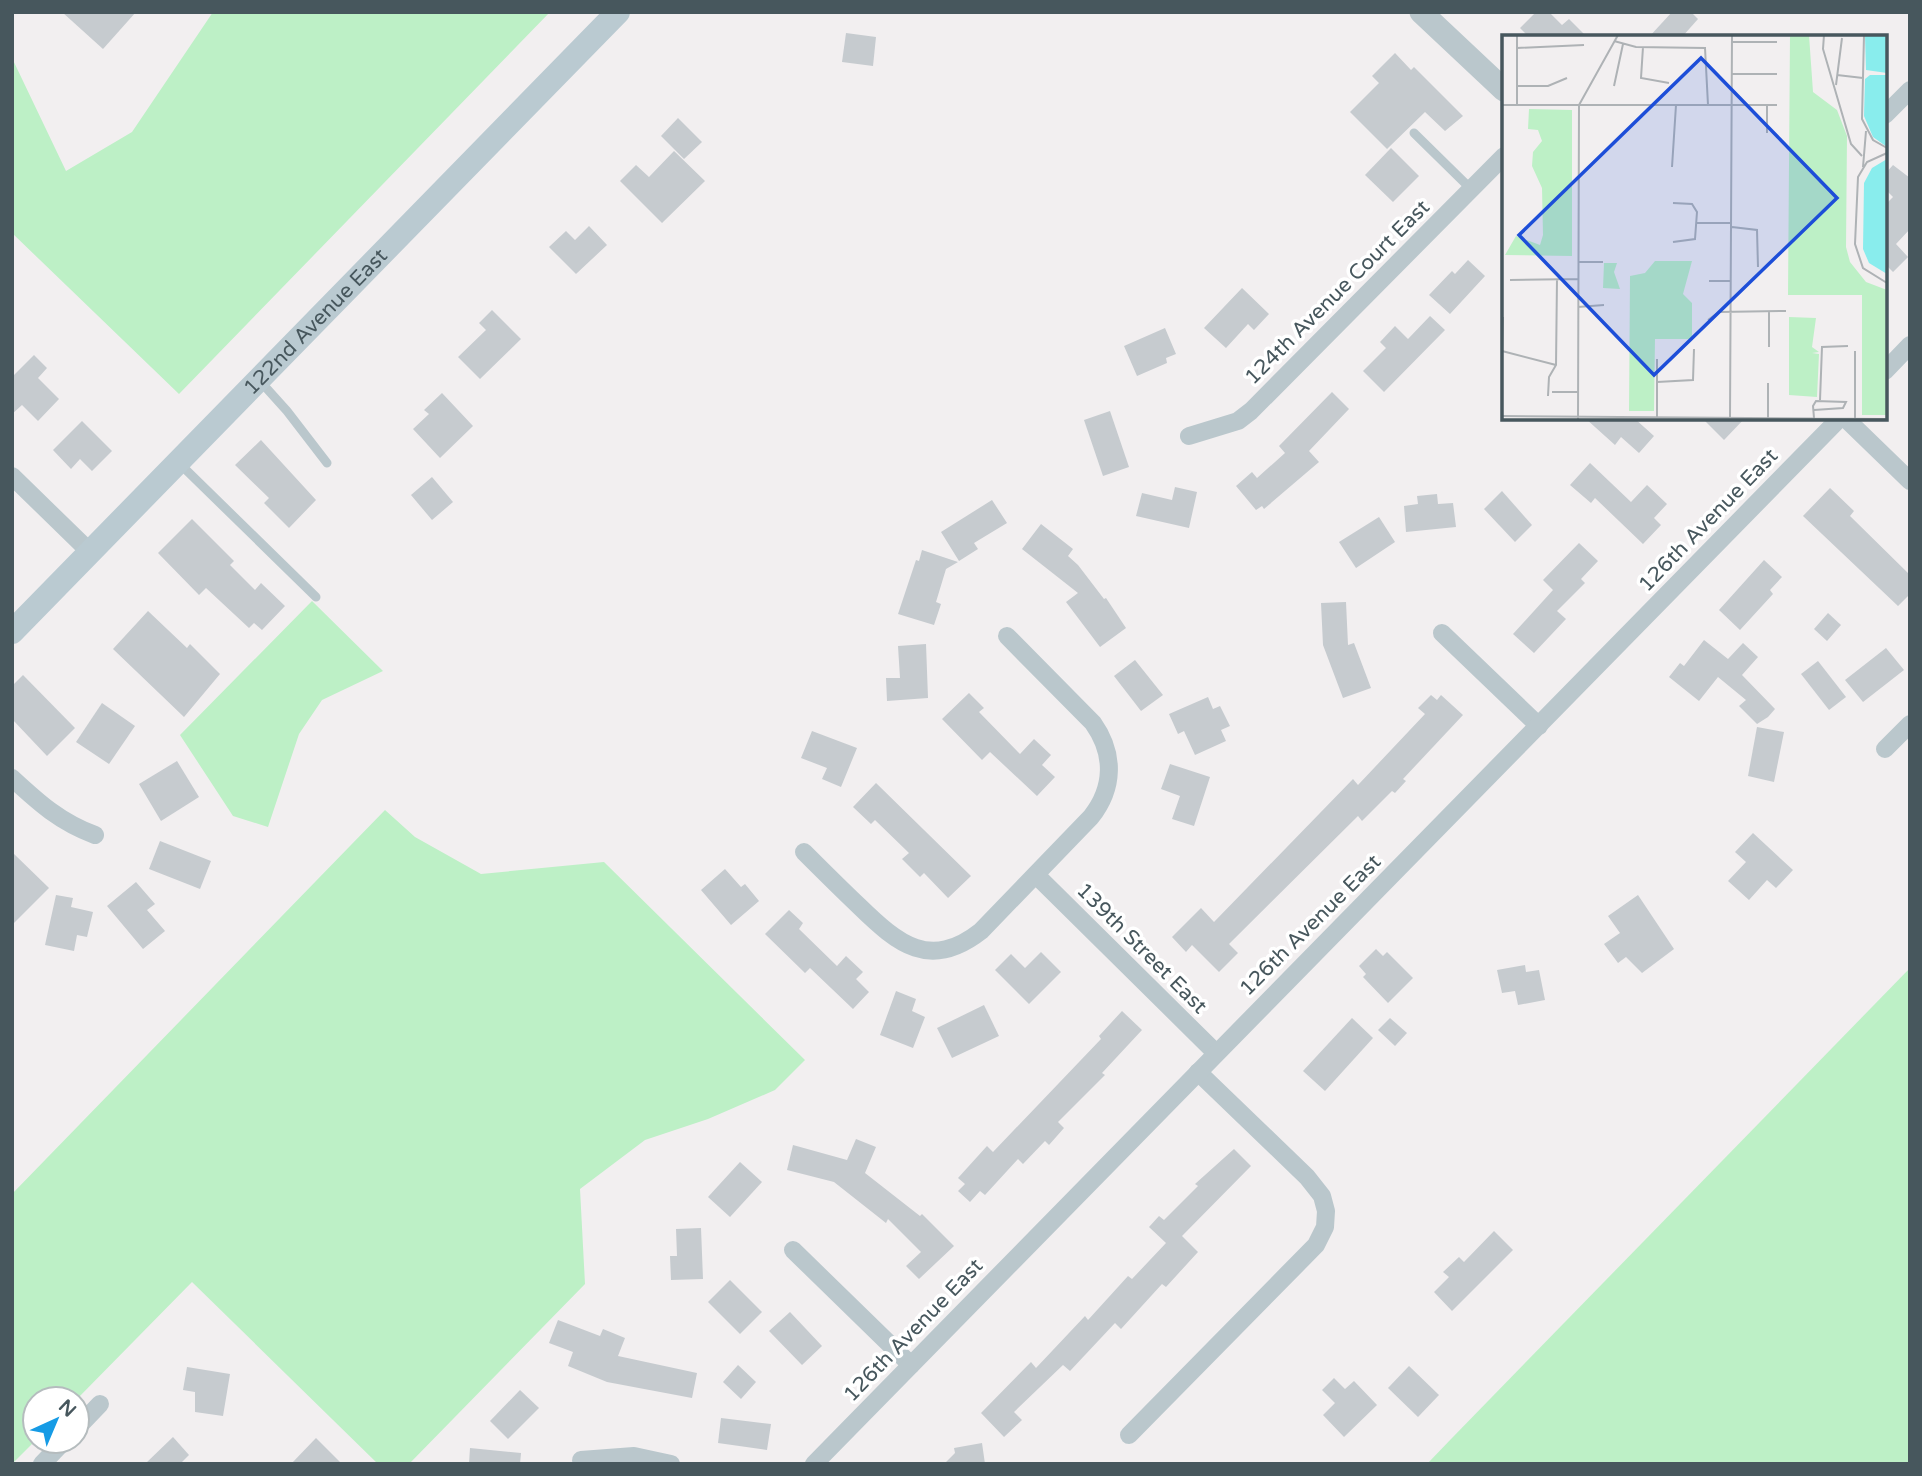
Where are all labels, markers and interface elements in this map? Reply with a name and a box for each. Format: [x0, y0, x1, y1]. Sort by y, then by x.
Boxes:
inset map [1502, 35, 1887, 420]
street label: 124th Avenue Court East [1240, 195, 1435, 390]
street label: 122nd Avenue East [239, 244, 393, 400]
street label: 126th Avenue East [1634, 443, 1783, 597]
street label: 126th Avenue East [1235, 850, 1386, 1001]
street label: 139th Street East [1071, 878, 1212, 1019]
street label: 126th Avenue East [839, 1253, 988, 1407]
north arrow [21, 1385, 91, 1455]
text: N [54, 1395, 80, 1422]

